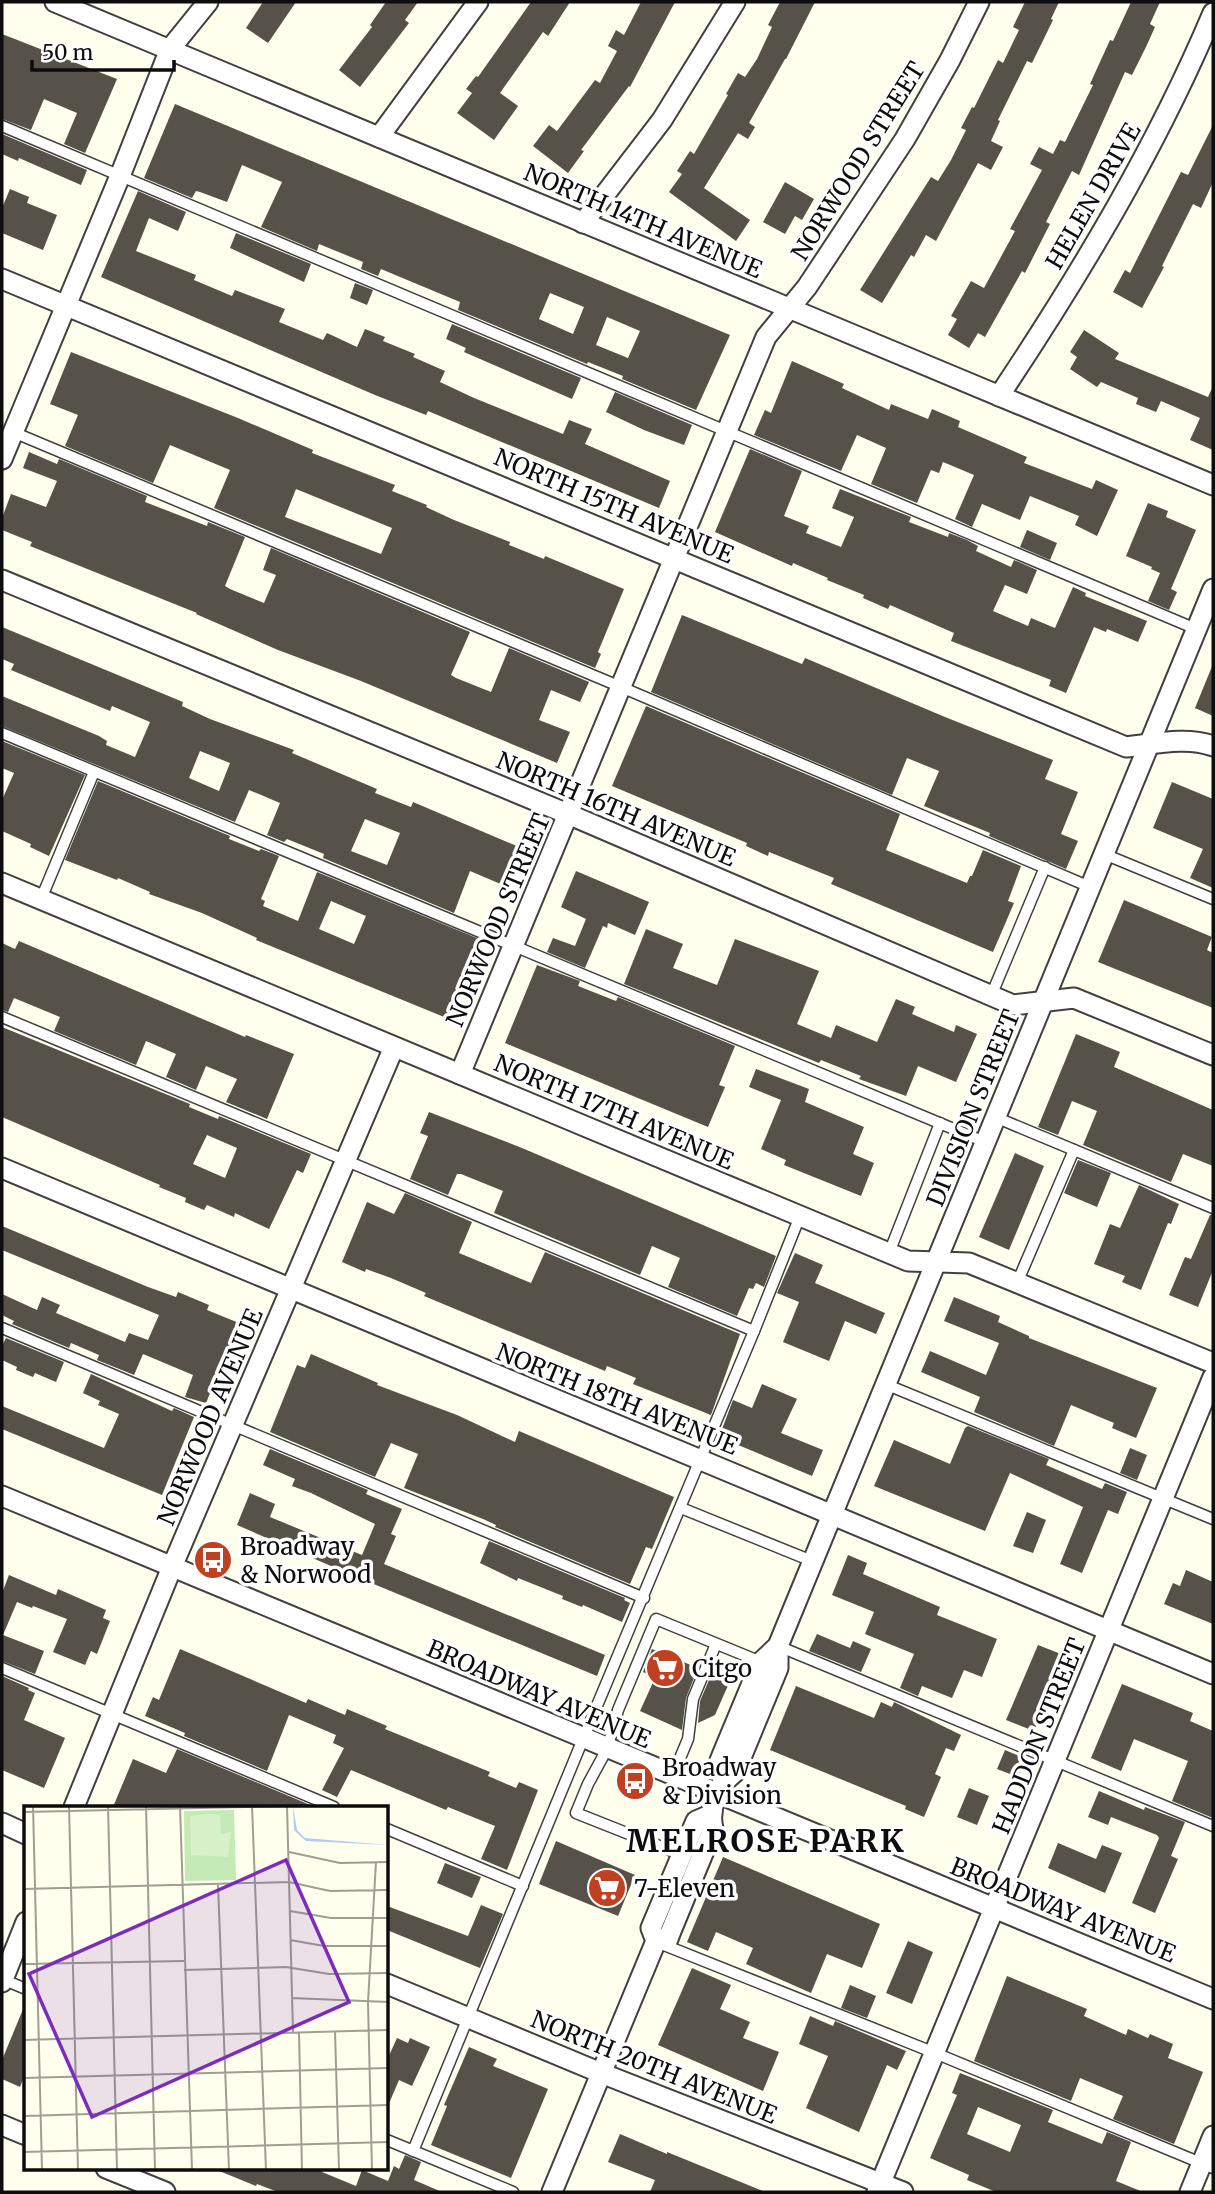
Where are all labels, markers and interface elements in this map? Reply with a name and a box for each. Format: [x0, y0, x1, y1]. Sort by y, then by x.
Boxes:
scale bar [32, 28, 173, 72]
text: 50 m [42, 39, 93, 66]
street label: NORWOOD STREET [784, 56, 932, 266]
street label: HELEN DRIVE [1039, 117, 1148, 275]
street label: NORTH 14TH AVENUE [519, 157, 768, 286]
street label: NORTH 15TH AVENUE [490, 441, 739, 571]
street label: NORTH 16TH AVENUE [492, 745, 741, 874]
street label: NORWOOD STREET [439, 808, 557, 1031]
street label: DIVISION STREET [919, 1005, 1027, 1211]
street label: NORTH 17TH AVENUE [490, 1047, 739, 1177]
street label: NORWOOD AVENUE [150, 1303, 270, 1530]
street label: NORTH 18TH AVENUE [492, 1336, 743, 1462]
place label: Broadway & Norwood [240, 1531, 371, 1590]
bus stop icon: Broadway & Norwood [192, 1539, 234, 1581]
street label: BROADWAY AVENUE [422, 1633, 656, 1756]
street label: HADDON STREET [986, 1633, 1093, 1838]
supermarket icon: Citgo [644, 1647, 686, 1689]
place label: Citgo [692, 1653, 752, 1684]
place label: Broadway & Division [662, 1752, 782, 1811]
bus stop icon: Broadway & Division [614, 1760, 656, 1802]
inset map [24, 1806, 388, 2170]
district label: MELROSE PARK [626, 1821, 906, 1861]
street label: BROADWAY AVENUE [946, 1851, 1181, 1970]
supermarket icon: 7-Eleven [586, 1867, 628, 1909]
place label: 7-Eleven [634, 1873, 735, 1904]
street label: NORTH 20TH AVENUE [526, 2003, 782, 2131]

